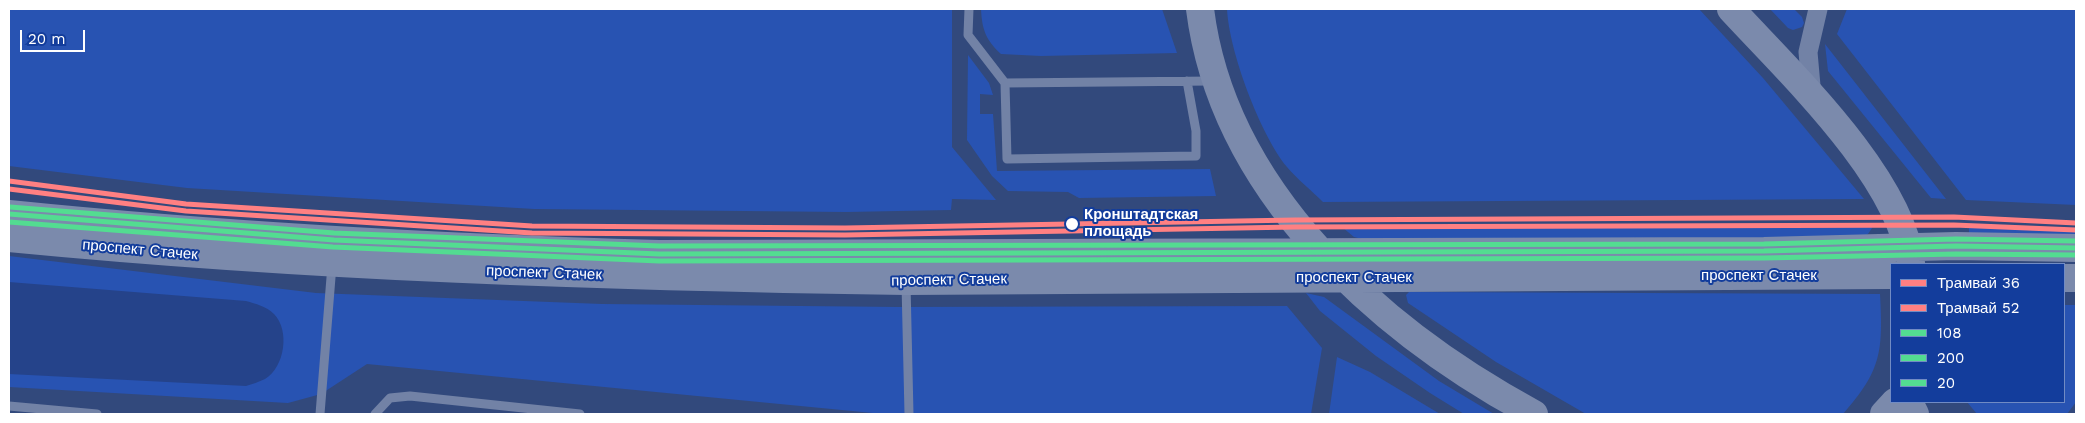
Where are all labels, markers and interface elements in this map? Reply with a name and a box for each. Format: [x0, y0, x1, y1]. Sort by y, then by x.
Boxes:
scale bar [22, 20, 88, 52]
text: 20 m [28, 30, 66, 48]
place label: Кронштадтская площадь [1084, 206, 1198, 241]
marker: Кронштадтская площадь [1064, 216, 1080, 232]
street label: проспект Стачек [82, 236, 198, 264]
street label: проспект Стачек [486, 262, 602, 284]
legend [1890, 263, 2065, 403]
street label: проспект Стачек [1701, 267, 1817, 285]
street label: проспект Стачек [1296, 269, 1412, 287]
street label: проспект Стачек [891, 270, 1007, 290]
text: Трамвай 36 [1937, 274, 2020, 292]
text: Трамвай 52 [1937, 299, 2019, 317]
text: 108 [1937, 324, 1961, 342]
text: 200 [1937, 349, 1964, 367]
text: 20 [1937, 374, 1955, 392]

